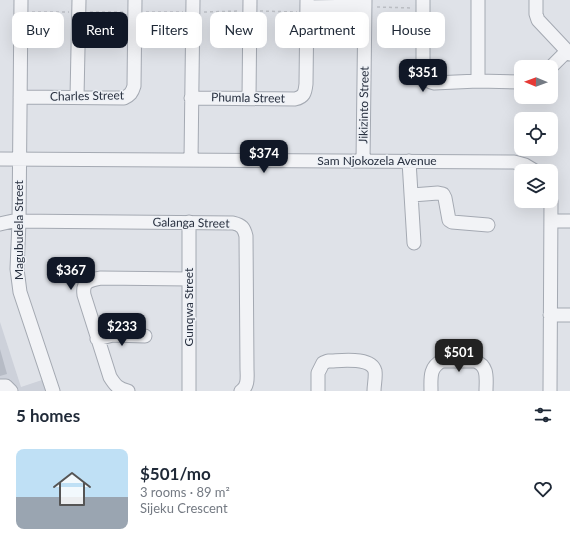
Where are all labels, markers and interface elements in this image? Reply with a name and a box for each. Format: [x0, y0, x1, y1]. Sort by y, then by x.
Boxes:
chip: Buy [12, 12, 64, 48]
chip: Rent [72, 12, 128, 48]
chip: Filters [136, 12, 202, 48]
chip: New [210, 12, 267, 48]
chip: Apartment [275, 12, 369, 48]
chip: House [377, 12, 445, 48]
pin: $351 [399, 59, 447, 93]
north arrow [514, 60, 558, 104]
map controls [514, 60, 558, 208]
text: $351 [408, 64, 438, 80]
street label: Jikizinto Street [355, 65, 372, 144]
street label: Charles Street [50, 87, 125, 104]
street label: Phumla Street [211, 89, 286, 106]
button: locate [514, 112, 558, 156]
pin: $374 [240, 140, 288, 174]
text: $374 [249, 145, 279, 161]
street label: Sam Njokozela Avenue [317, 153, 437, 168]
button: layers [514, 164, 558, 208]
street label: Magubudela Street [11, 179, 26, 280]
street label: Galanga Street [152, 214, 230, 231]
pin: $367 [47, 257, 95, 291]
text: $367 [56, 262, 86, 278]
street label: Gunqwa Street [181, 267, 196, 346]
pin: $233 [98, 313, 146, 347]
text: $233 [107, 318, 137, 334]
pin: $501 [435, 339, 483, 373]
text: $501 [444, 344, 474, 360]
icon: filters [532, 404, 554, 426]
text: 5 homes [16, 405, 80, 426]
text: $501/mo [140, 463, 211, 484]
icon: home [48, 465, 96, 513]
icon: heart [532, 478, 554, 500]
text: 3 rooms · 89 m² [140, 484, 230, 500]
text: Sijeku Crescent [140, 500, 228, 516]

